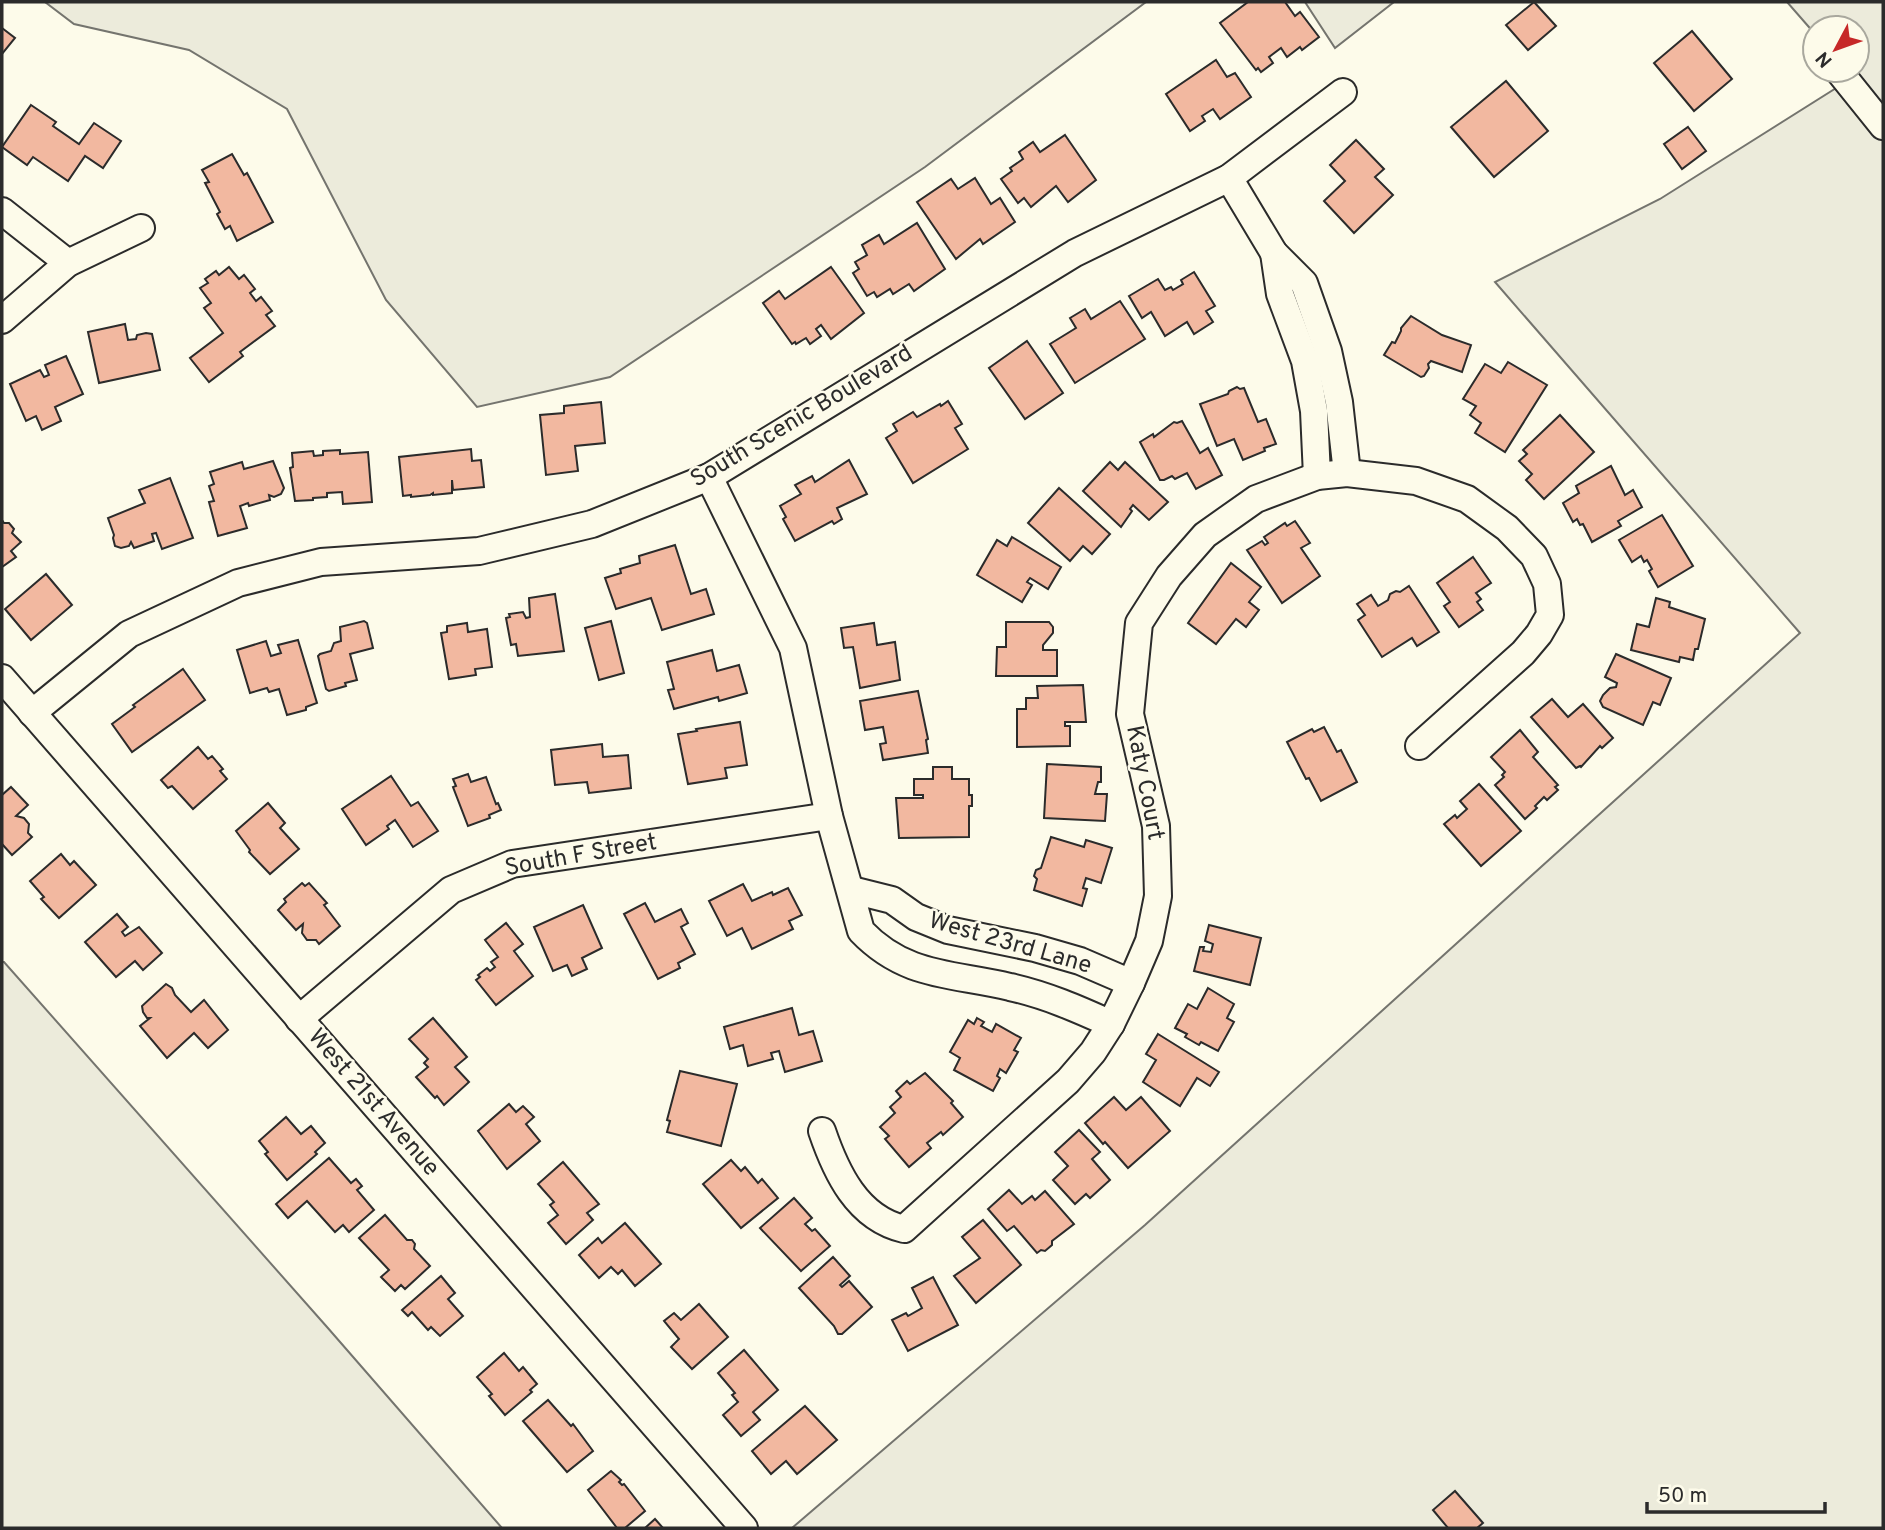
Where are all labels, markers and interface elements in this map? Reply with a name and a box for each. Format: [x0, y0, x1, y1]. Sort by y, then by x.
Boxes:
north arrow [1801, 14, 1871, 84]
text: N [1811, 46, 1838, 72]
street label: South Scenic Boulevard [686, 339, 918, 495]
street label: Katy Court [1118, 723, 1170, 843]
street label: South F Street [503, 828, 659, 884]
street label: West 23rd Lane [925, 906, 1095, 982]
street label: West 21st Avenue [301, 1023, 445, 1183]
scale bar [1647, 1470, 1826, 1514]
text: 50 m [1658, 1483, 1707, 1510]

